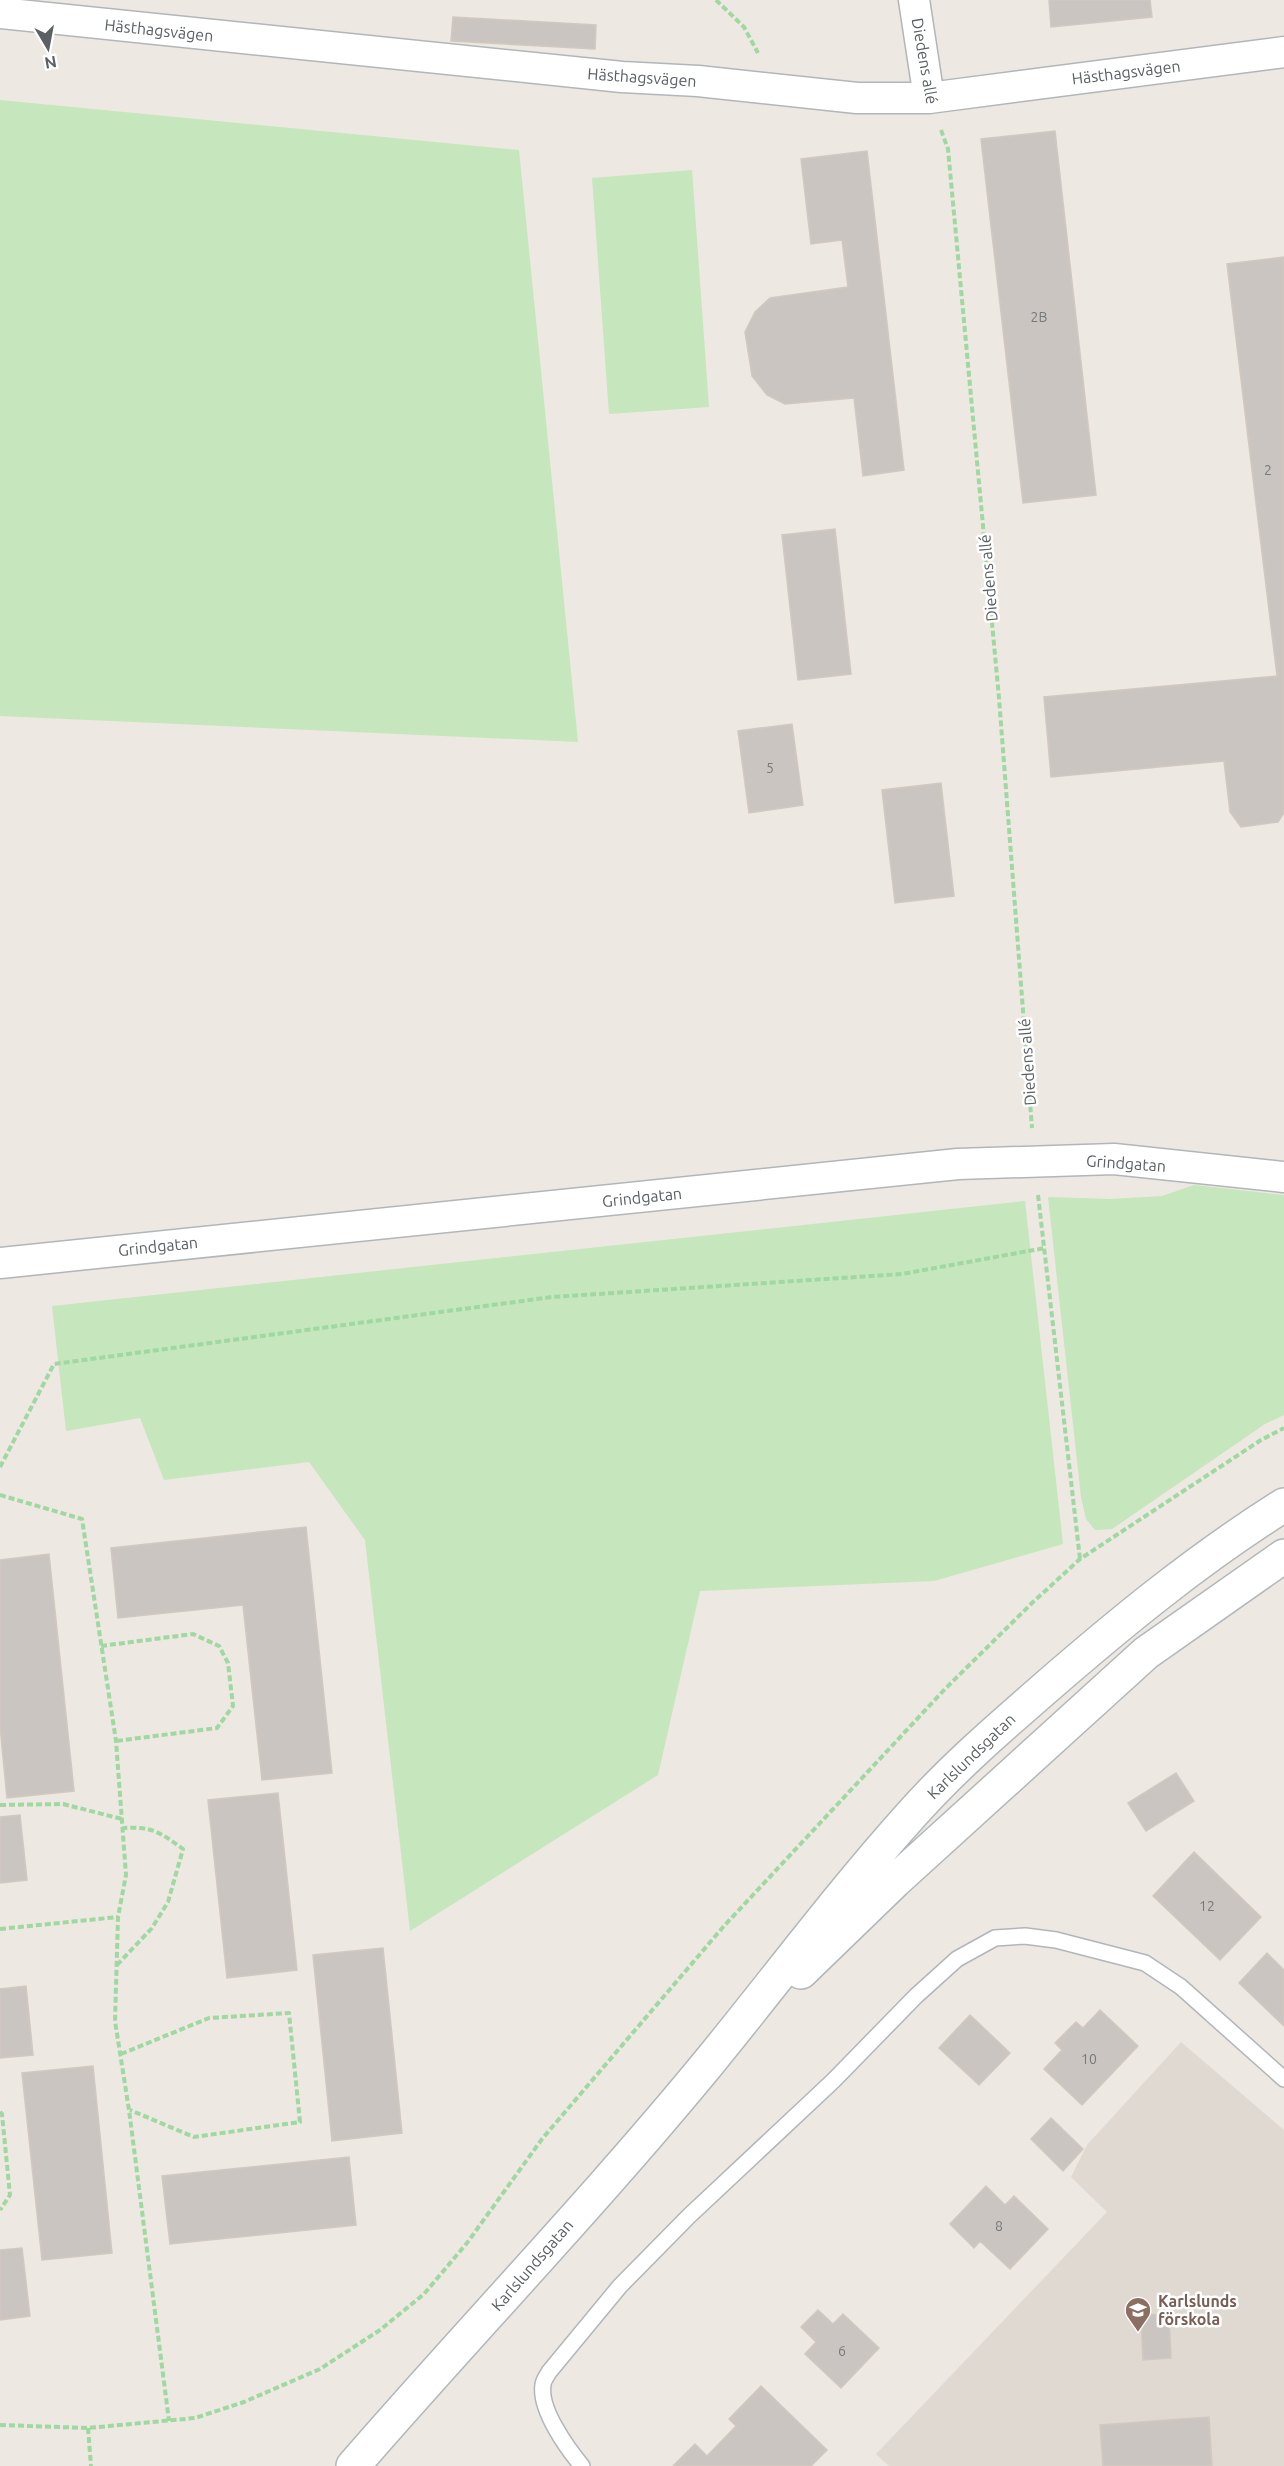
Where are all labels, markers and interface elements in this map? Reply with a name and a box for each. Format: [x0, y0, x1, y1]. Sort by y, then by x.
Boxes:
street label: Hästhagsvägen [104, 15, 214, 45]
street label: Diedens allé [909, 16, 941, 106]
north arrow [18, 18, 78, 78]
text: N [43, 53, 58, 73]
street label: Hästhagsvägen [1071, 56, 1181, 88]
street label: Hästhagsvägen [587, 64, 697, 90]
house number: 2B [1031, 309, 1047, 325]
house number: 2 [1264, 462, 1272, 478]
street label: Diedens allé [975, 534, 1001, 622]
house number: 5 [766, 760, 774, 776]
street label: Diedens allé [1015, 1018, 1039, 1106]
street label: Grindgatan [1085, 1151, 1167, 1175]
street label: Grindgatan [601, 1184, 683, 1210]
street label: Grindgatan [117, 1233, 199, 1259]
street label: Karlslundsgatan [923, 1710, 1019, 1802]
house number: 12 [1199, 1898, 1215, 1914]
house number: 10 [1081, 2051, 1097, 2067]
street label: Karlslundsgatan [487, 2216, 577, 2314]
house number: 8 [995, 2218, 1003, 2234]
place label: Karlslunds förskola [1158, 2292, 1237, 2328]
school or university icon: Karlslunds förskola [1123, 2295, 1153, 2333]
house number: 6 [838, 2343, 846, 2359]

